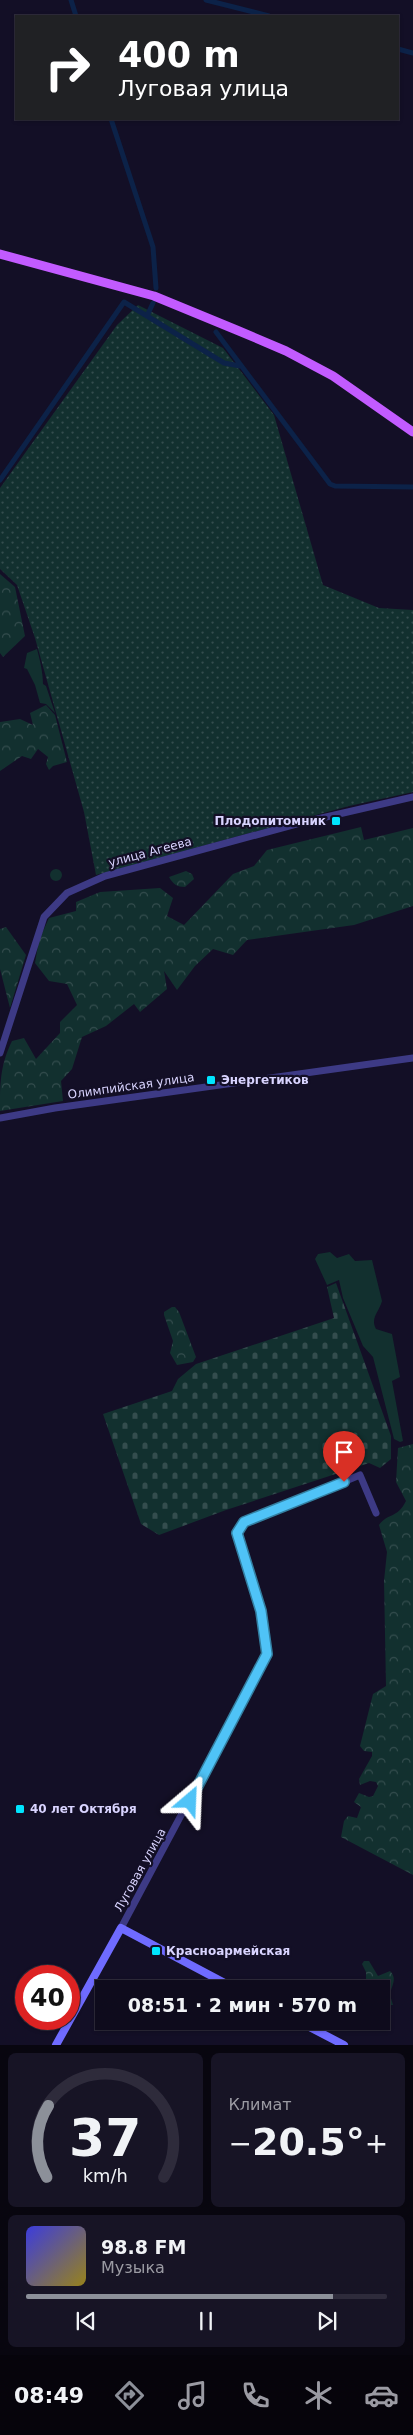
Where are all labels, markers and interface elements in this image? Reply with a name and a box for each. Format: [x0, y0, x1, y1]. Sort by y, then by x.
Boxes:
icon: right [35, 35, 100, 100]
text: 400 m [118, 35, 240, 75]
text: Луговая улица [118, 76, 289, 101]
place label: Плодопитомник [214, 814, 326, 828]
marker: Плодопитомник [330, 815, 342, 827]
street label: улица Агеева [107, 834, 193, 870]
street label: Олимпийская улица [67, 1070, 195, 1102]
place label: Энергетиков [221, 1073, 309, 1087]
marker: Энергетиков [205, 1074, 217, 1086]
pin [323, 1431, 365, 1482]
icon: arrive [330, 1438, 358, 1466]
position arrow [163, 1774, 215, 1826]
place label: 40 лет Октября [30, 1802, 137, 1816]
marker: 40 лет Октября [14, 1803, 26, 1815]
street label: Луговая улица [111, 1826, 169, 1914]
place label: Красноармейская [166, 1944, 290, 1958]
marker: Красноармейская [150, 1945, 162, 1957]
speed limit sign: 40 [15, 1965, 80, 2030]
text: 08:51 · 2 мин · 570 m [128, 1994, 357, 2016]
text: Климат [229, 2095, 292, 2114]
text: 37 [69, 2108, 141, 2168]
text: 20.5° [252, 2120, 365, 2164]
text: − [229, 2127, 252, 2160]
text: + [365, 2127, 388, 2160]
text: km/h [83, 2165, 128, 2186]
text: 98.8 FM [101, 2236, 186, 2258]
text: Музыка [101, 2258, 165, 2277]
icon: previous [72, 2307, 100, 2335]
icon: pause [192, 2307, 220, 2335]
icon: next [313, 2307, 341, 2335]
icon: directions [112, 2378, 147, 2413]
icon: music [175, 2378, 210, 2413]
icon: phone [238, 2378, 273, 2413]
icon: climate [301, 2378, 336, 2413]
icon: car [364, 2378, 399, 2413]
text: 08:49 [14, 2383, 84, 2408]

